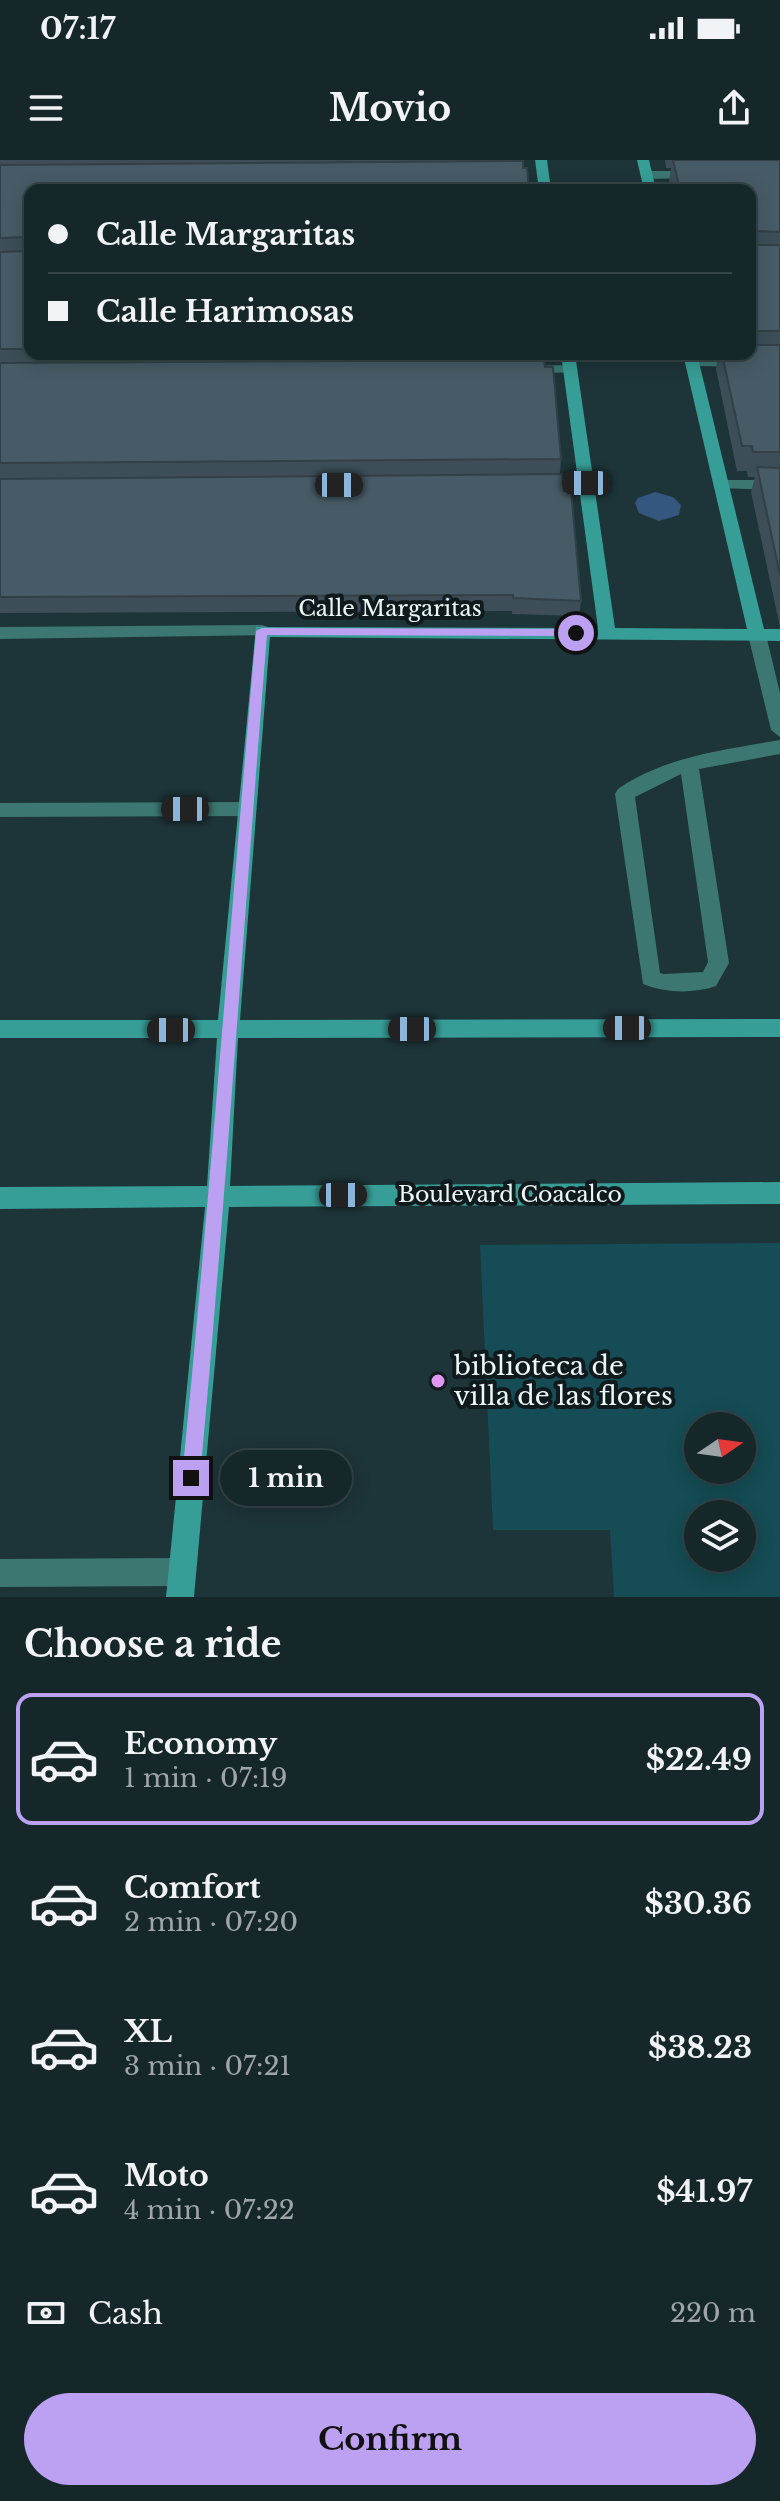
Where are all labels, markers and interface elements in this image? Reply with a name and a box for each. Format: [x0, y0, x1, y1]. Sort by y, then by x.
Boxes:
text: 07:17 [40, 10, 115, 47]
icon: menu [24, 86, 68, 130]
text: Movio [329, 86, 451, 131]
icon: share [712, 86, 756, 130]
text: Calle Margaritas [96, 216, 355, 253]
text: Calle Harimosas [96, 293, 354, 330]
car [562, 471, 610, 495]
car [315, 473, 363, 497]
street label: Calle Margaritas [298, 595, 482, 622]
route start [558, 615, 594, 651]
car [161, 797, 209, 821]
car [603, 1016, 651, 1040]
car [388, 1017, 436, 1041]
car [147, 1018, 195, 1042]
street label: Boulevard Coacalco [398, 1181, 622, 1208]
car [319, 1183, 367, 1207]
place label: biblioteca de villa de las flores [453, 1350, 673, 1412]
marker: biblioteca de villa de las flores [429, 1372, 447, 1390]
north arrow [684, 1412, 756, 1484]
map controls [684, 1412, 756, 1572]
callout: 1 min [219, 1450, 351, 1506]
route end [173, 1460, 209, 1496]
text: 1 min [248, 1462, 324, 1494]
button: layers [684, 1500, 756, 1572]
text: Choose a ride [24, 1622, 281, 1667]
icon: car [28, 1723, 100, 1795]
text: Economy [124, 1725, 277, 1762]
text: $22.49 [646, 1741, 752, 1778]
text: 1 min · 07:19 [124, 1762, 287, 1794]
icon: car [28, 1867, 100, 1939]
text: Comfort [124, 1869, 261, 1906]
text: $30.36 [644, 1885, 752, 1922]
text: 2 min · 07:20 [124, 1906, 298, 1938]
icon: car [28, 2011, 100, 2083]
text: XL [124, 2013, 172, 2050]
text: $38.23 [648, 2029, 752, 2066]
text: 3 min · 07:21 [124, 2050, 291, 2082]
icon: car [28, 2155, 100, 2227]
text: Moto [124, 2157, 209, 2194]
text: $41.97 [656, 2173, 752, 2210]
text: 4 min · 07:22 [124, 2194, 295, 2226]
icon: cash [24, 2291, 68, 2335]
text: Cash [88, 2295, 163, 2332]
text: 220 m [670, 2297, 756, 2329]
button: Confirm [24, 2393, 756, 2485]

